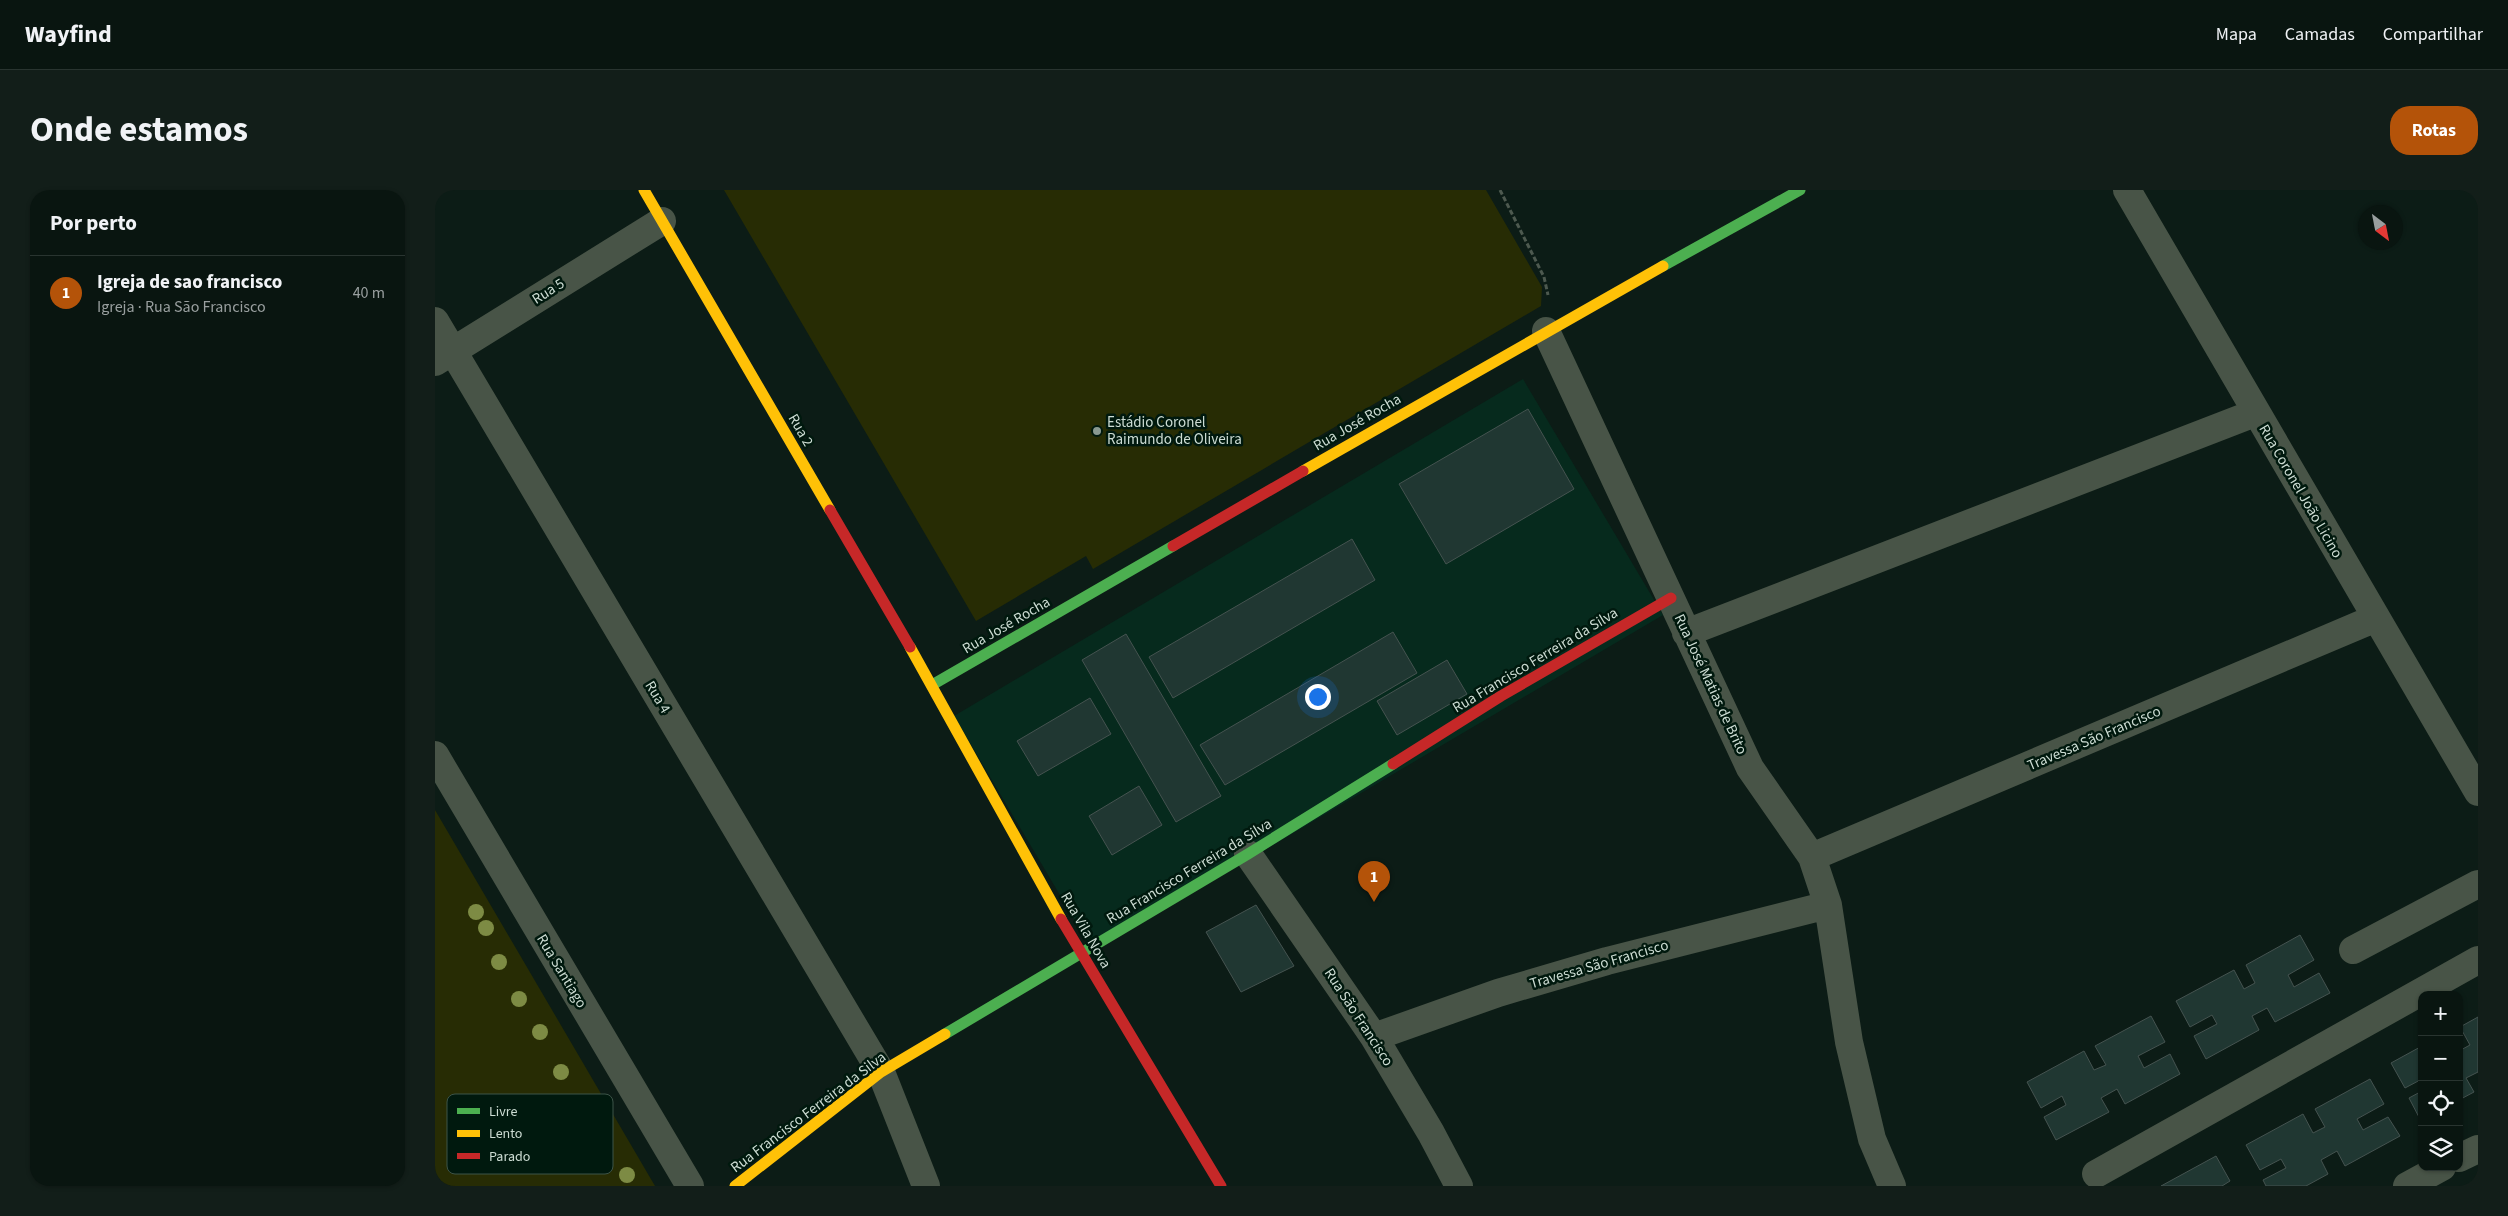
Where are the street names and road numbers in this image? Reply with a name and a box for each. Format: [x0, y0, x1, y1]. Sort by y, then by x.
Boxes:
street label: Rua 5 [528, 273, 569, 310]
street label: Rua José Rocha [1309, 389, 1405, 456]
street label: Rua 2 [783, 410, 818, 451]
street label: Rua Coronel João Licino [2254, 421, 2347, 562]
street label: Rua José Rocha [958, 592, 1054, 659]
street label: Rua Francisco Ferreira da Silva [1449, 603, 1622, 718]
street label: Rua José Matias de Brito [1669, 611, 1752, 758]
street label: Rua 4 [640, 677, 676, 718]
street label: Travessa São Francisco [2024, 701, 2164, 776]
street label: Rua Francisco Ferreira da Silva [1103, 814, 1276, 929]
street label: Rua Vila Nova [1055, 888, 1116, 972]
street label: Rua Santiago [531, 930, 592, 1012]
street label: Travessa São Francisco [1527, 935, 1671, 994]
street label: Rua São Francisco [1319, 964, 1398, 1070]
street label: Rua Francisco Ferreira da Silva [726, 1047, 890, 1178]

